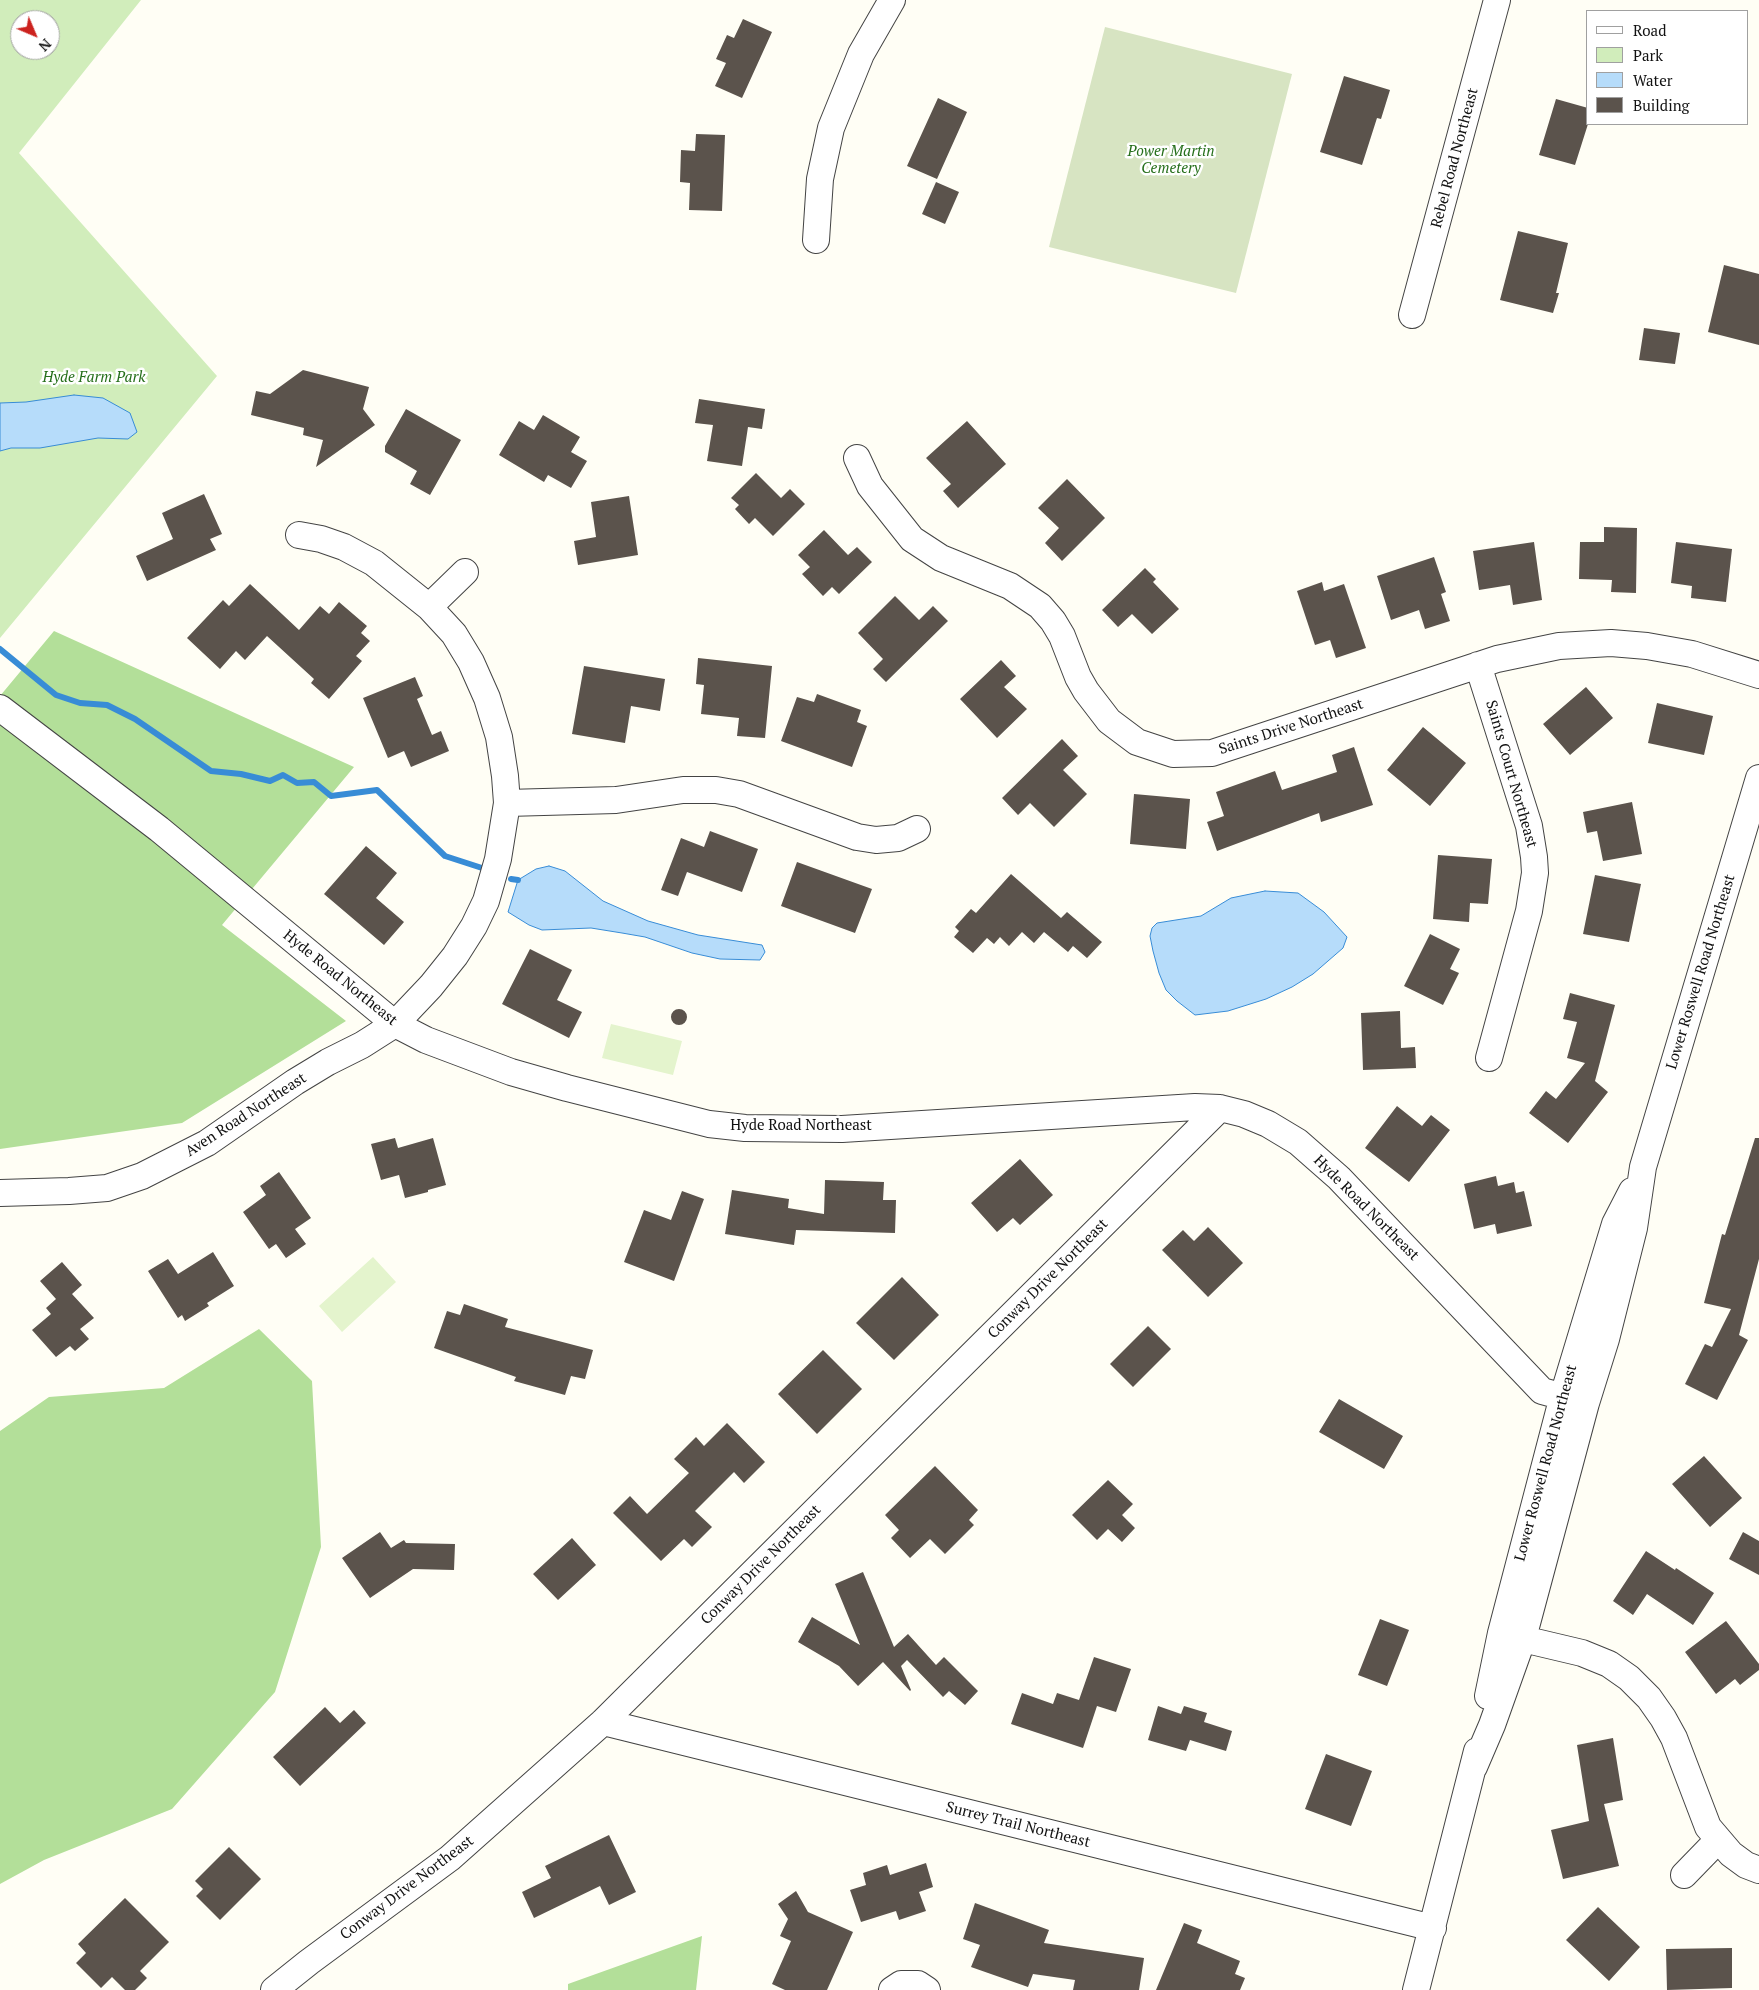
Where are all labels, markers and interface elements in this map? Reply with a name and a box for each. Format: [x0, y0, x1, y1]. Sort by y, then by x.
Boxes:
north arrow [10, 10, 60, 60]
legend [1586, 10, 1749, 125]
text: Road [1633, 20, 1666, 40]
text: N [35, 35, 56, 56]
text: Park [1633, 45, 1663, 65]
text: Water [1633, 70, 1672, 90]
street label: Rebel Road Northeast [1428, 86, 1482, 230]
text: Building [1633, 95, 1690, 115]
park label: Power Martin Cemetery [1128, 143, 1214, 178]
park label: Hyde Farm Park [42, 369, 146, 387]
street label: Saints Drive Northeast [1217, 695, 1365, 759]
street label: Saints Court Northeast [1481, 698, 1541, 850]
street label: Lower Roswell Road Northeast [1663, 872, 1739, 1072]
street label: Hyde Road Northeast [279, 926, 401, 1030]
street label: Aven Road Northeast [182, 1069, 310, 1161]
street label: Hyde Road Northeast [730, 1117, 872, 1135]
street label: Hyde Road Northeast [1310, 1152, 1422, 1264]
street label: Conway Drive Northeast [984, 1215, 1112, 1343]
street label: Lower Roswell Road Northeast [1511, 1363, 1581, 1563]
street label: Conway Drive Northeast [697, 1501, 825, 1629]
street label: Surrey Trail Northeast [944, 1798, 1092, 1852]
street label: Conway Drive Northeast [337, 1832, 477, 1944]

